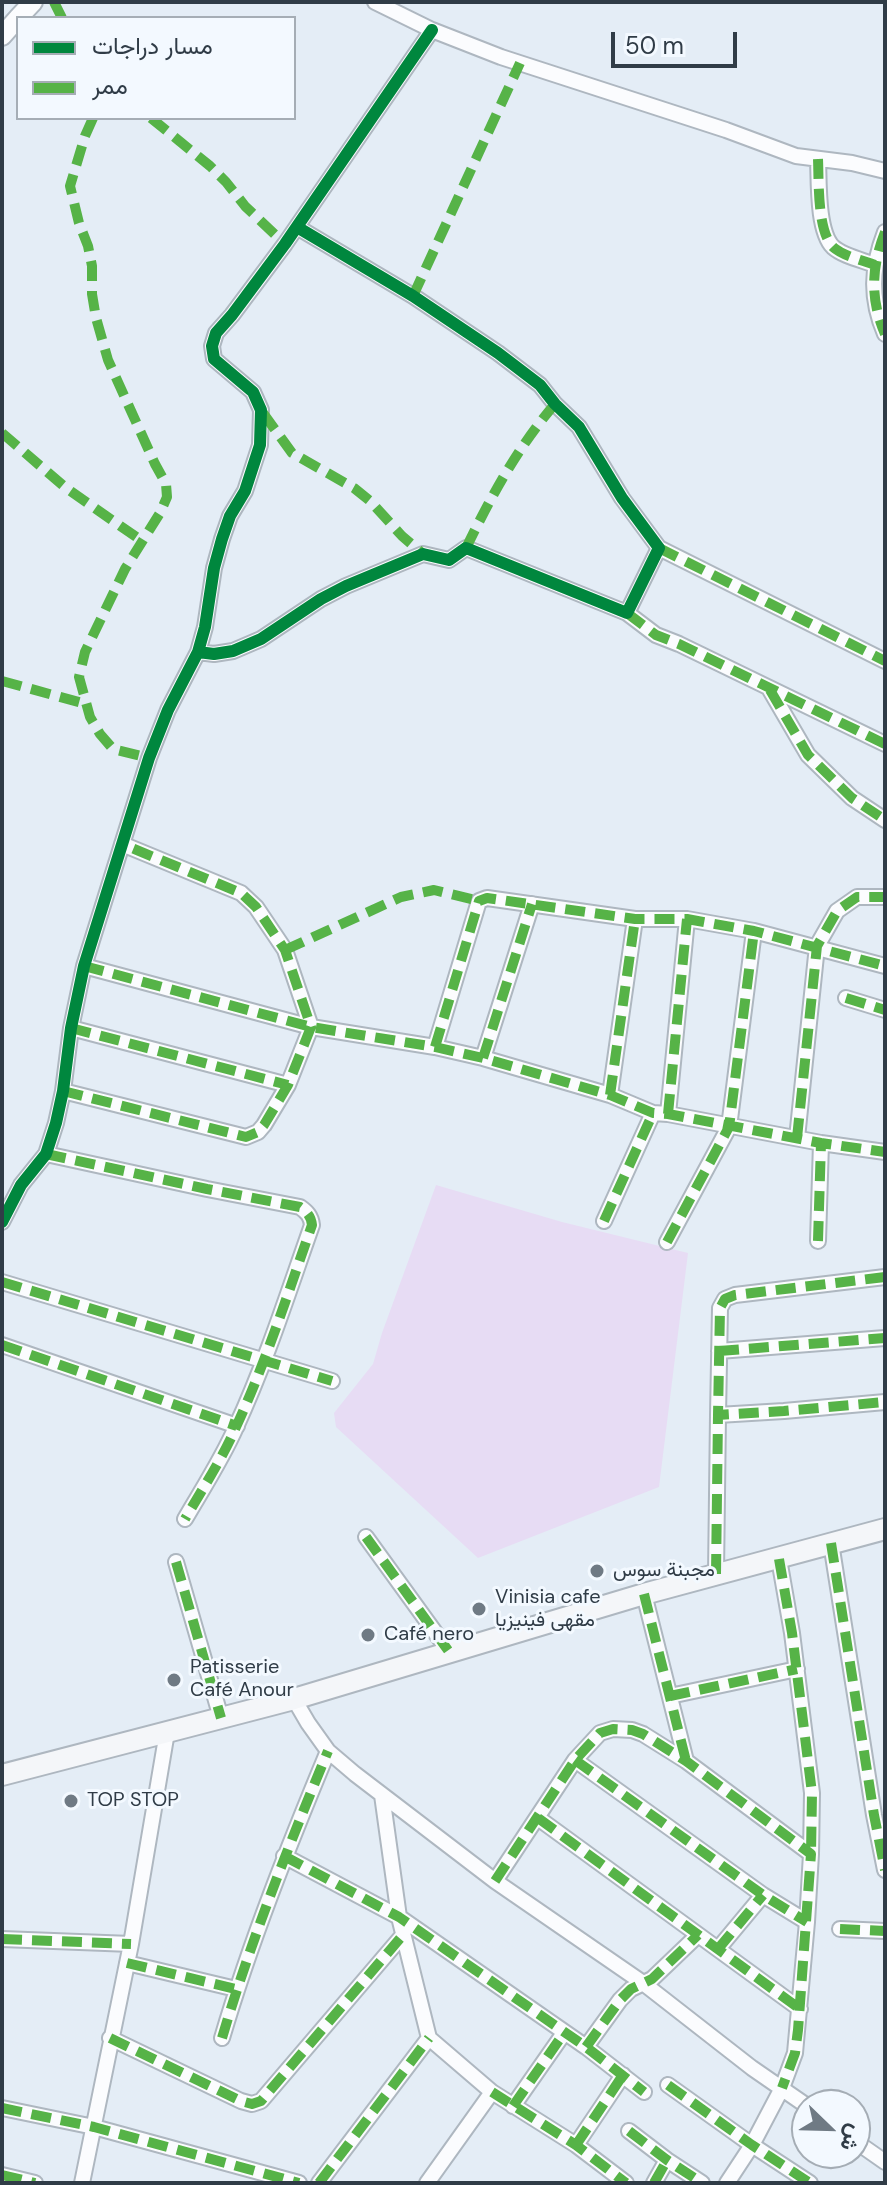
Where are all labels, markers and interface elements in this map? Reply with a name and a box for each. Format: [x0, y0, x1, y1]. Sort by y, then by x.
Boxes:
legend [16, 16, 296, 120]
scale bar [615, 16, 741, 66]
text: مسار دراجات [92, 30, 213, 61]
text: 50 m [625, 30, 684, 61]
text: ممر [92, 70, 128, 101]
place label: مجبنة سوس [613, 1559, 715, 1583]
marker: مجبنة سوس [588, 1562, 606, 1580]
place label: Vinisia cafe مقهى فينيزيا [495, 1586, 601, 1633]
marker: Vinisia cafe مقهى فينيزيا [470, 1600, 488, 1618]
place label: Café nero [384, 1623, 474, 1647]
marker: Café nero [359, 1626, 377, 1644]
place label: Patisserie Café Anour [190, 1656, 294, 1703]
marker: Patisserie Café Anour [165, 1671, 183, 1689]
place label: TOP STOP [87, 1789, 179, 1813]
marker: TOP STOP [62, 1792, 80, 1810]
north arrow [791, 2089, 871, 2169]
text: ش [833, 2120, 870, 2156]

